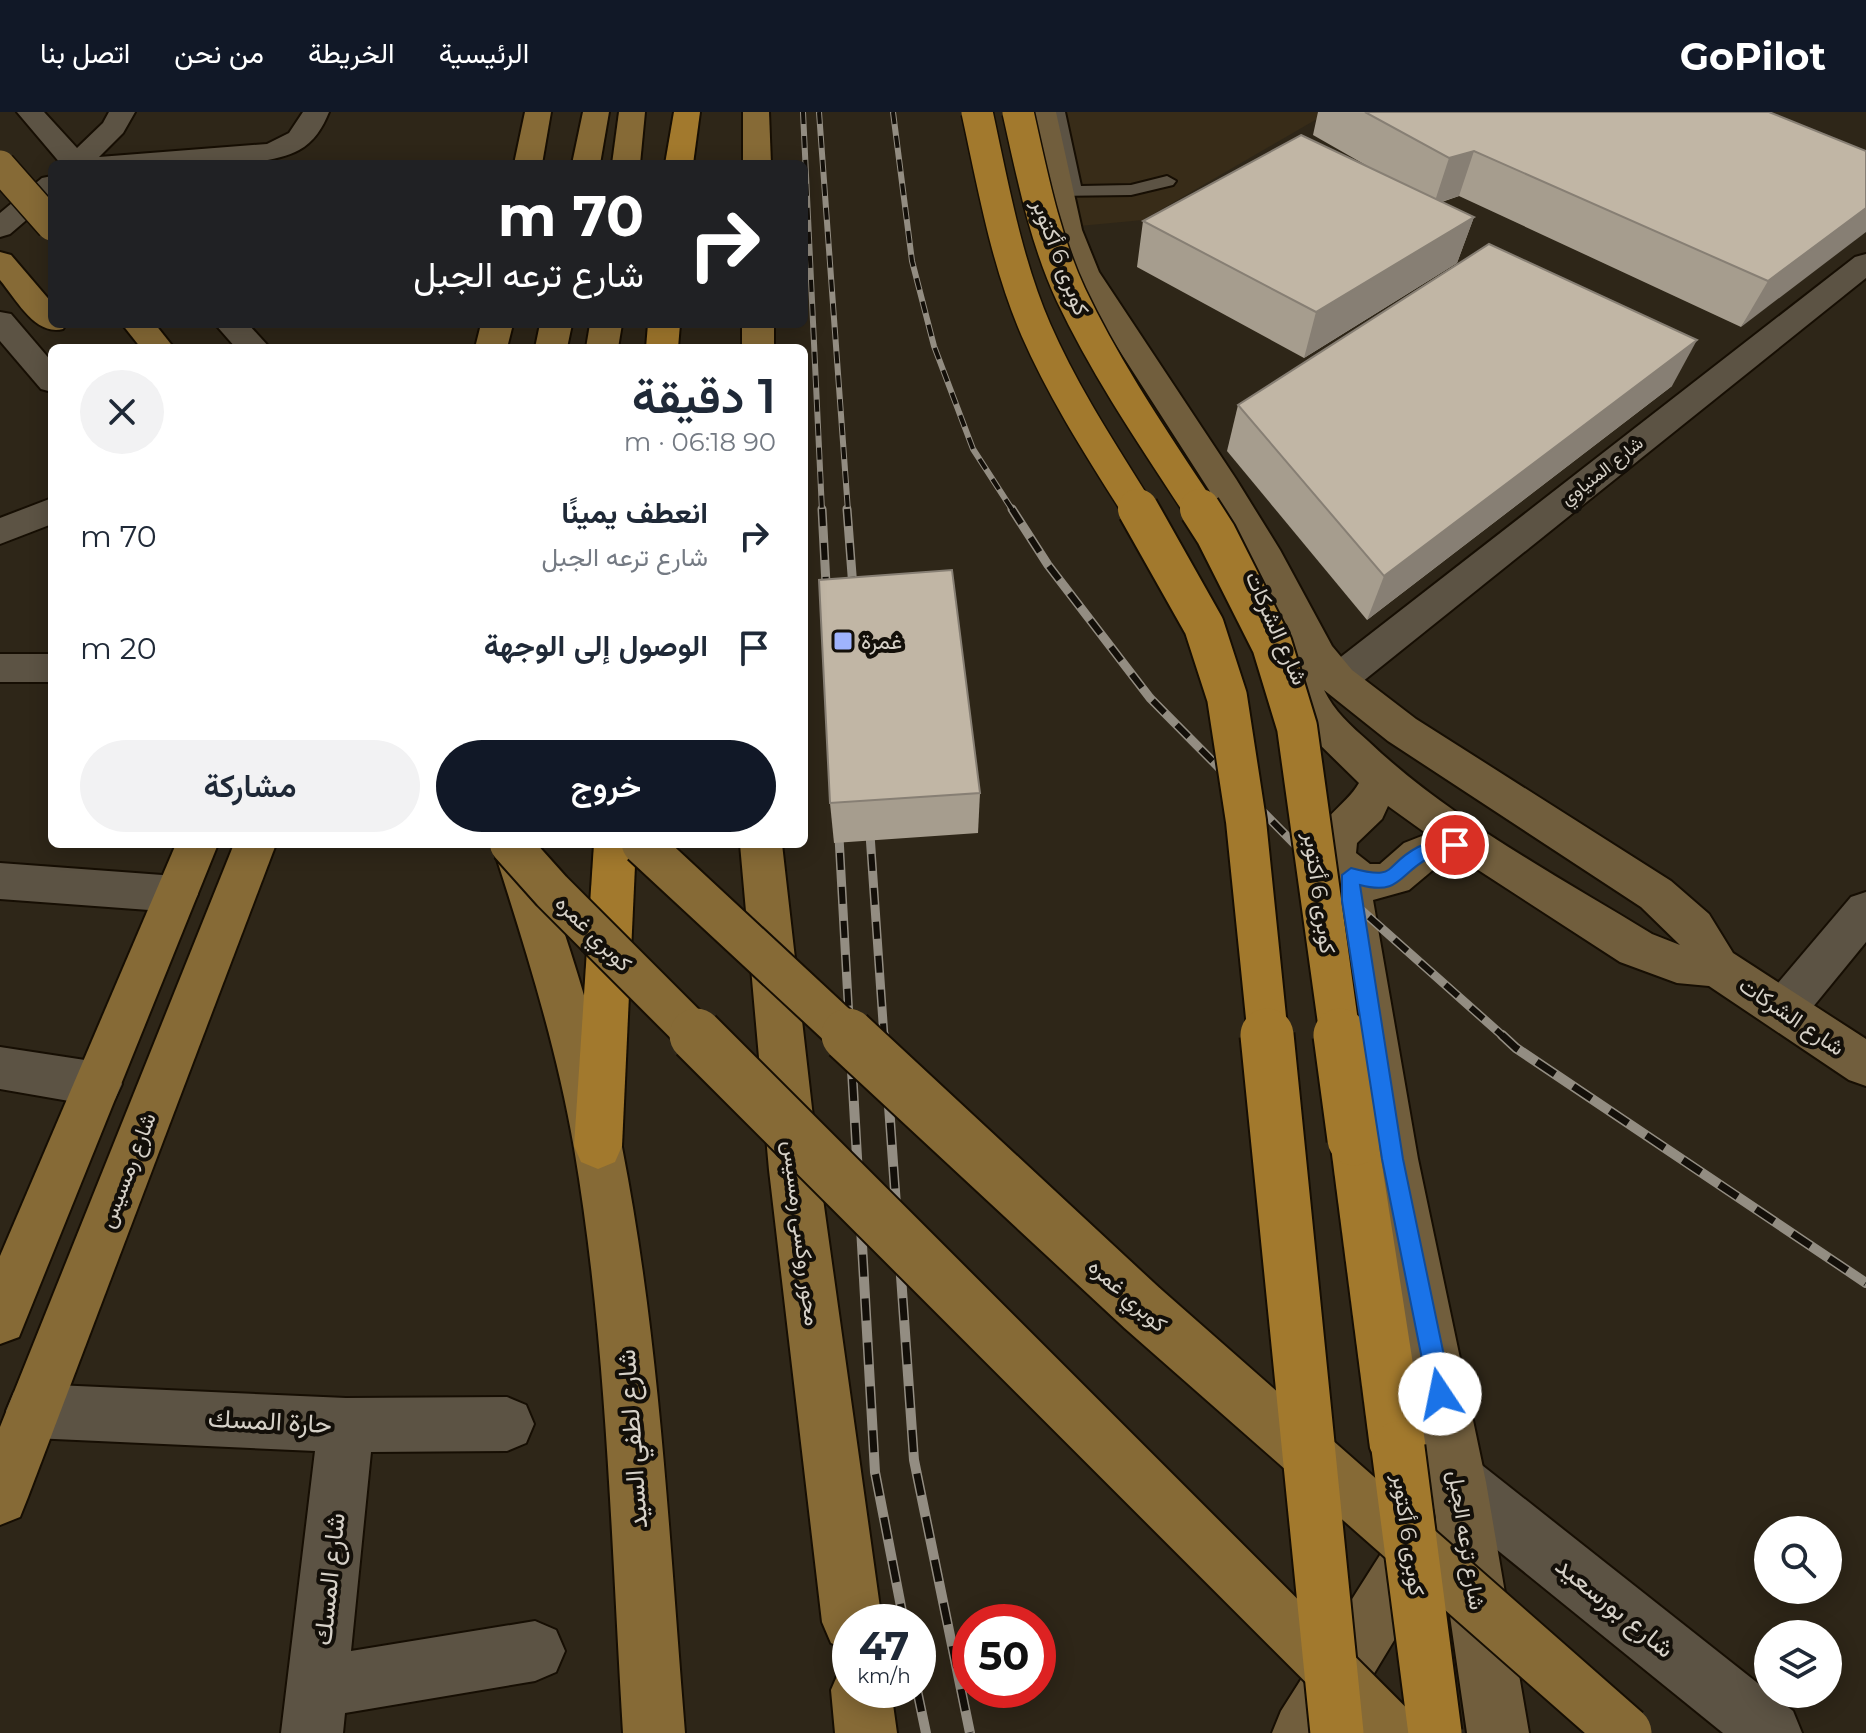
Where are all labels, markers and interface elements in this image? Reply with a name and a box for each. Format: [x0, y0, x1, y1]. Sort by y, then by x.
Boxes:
text: GoPilot [1680, 33, 1826, 80]
text: اتصل بنا [40, 36, 130, 70]
text: من نحن [174, 36, 264, 70]
text: الخريطة [308, 36, 395, 70]
text: الرئيسية [439, 36, 529, 70]
text: 70 m [498, 182, 644, 250]
icon: right [672, 192, 776, 296]
street label: كوبرى 6 أكتوبر [1026, 194, 1095, 319]
text: شارع ترعه الجبل [413, 252, 644, 296]
text: 1 دقيقة [632, 367, 776, 425]
button: close [80, 370, 164, 454]
text: 90 m · 06:18 [624, 426, 776, 458]
street label: شارع المنياوي [1556, 432, 1650, 513]
text: انعطف يمينًا [561, 494, 708, 531]
icon: right [732, 514, 776, 558]
text: 70 m [80, 518, 157, 555]
text: شارع ترعه الجبل [541, 541, 708, 573]
street label: شارع الشركات [1239, 567, 1314, 689]
icon: arrive [732, 626, 776, 670]
text: الوصول إلى الوجهة [484, 627, 708, 664]
place label: غمرة [861, 628, 902, 655]
text: 20 m [80, 630, 157, 667]
marker: غمرة [832, 630, 854, 652]
button: مشاركة [80, 740, 420, 832]
button: خروج [436, 740, 776, 832]
pin [1421, 811, 1489, 879]
icon: arrive [1433, 823, 1477, 867]
street label: كوبرى 6 أكتوبر [1297, 830, 1341, 956]
street label: كوبري غمره [546, 890, 638, 981]
street label: شارع الشركات [1733, 971, 1850, 1062]
street label: شارع رمسيس [93, 1109, 163, 1232]
street label: محور روكسى رمسيس [777, 1139, 826, 1327]
street label: كوبري غمره [1079, 1253, 1173, 1342]
street label: شارع لطفي السيد [610, 1348, 659, 1530]
position arrow [1398, 1352, 1482, 1436]
street label: حارة المسك [207, 1402, 333, 1440]
street label: شارع ترعه الجبل [1441, 1468, 1491, 1612]
street label: كوبرى 6 أكتوبر [1386, 1472, 1430, 1598]
street label: شارع المسك [306, 1511, 354, 1647]
map controls [1754, 1516, 1842, 1708]
button: search [1754, 1516, 1842, 1604]
street label: شارع بورسعيد [1548, 1549, 1681, 1666]
speed limit sign: 50 [952, 1604, 1056, 1708]
button: layers [1754, 1620, 1842, 1708]
text: 47 [859, 1621, 909, 1670]
text: km/h [857, 1664, 911, 1688]

